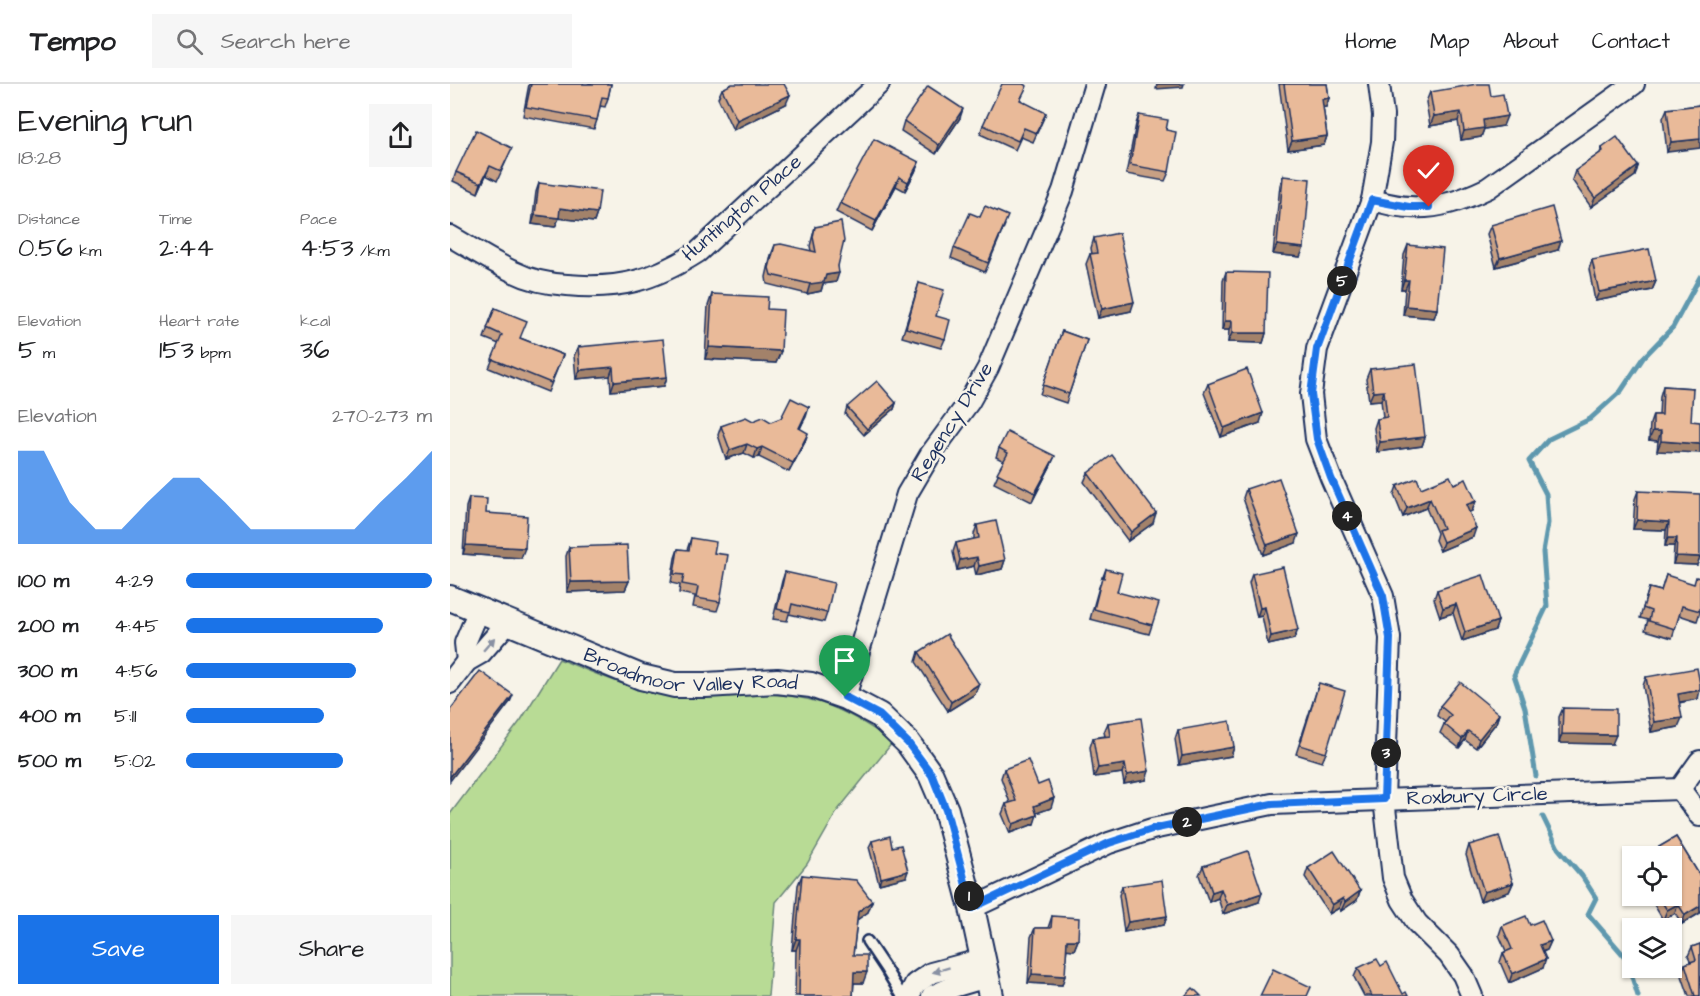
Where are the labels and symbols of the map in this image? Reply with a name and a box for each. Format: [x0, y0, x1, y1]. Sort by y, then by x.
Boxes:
pin [1403, 145, 1454, 207]
street label: Huntington Place [676, 148, 809, 269]
pin: 5 [1327, 266, 1357, 296]
street label: Regency Drive [904, 357, 1001, 488]
pin: 4 [1332, 501, 1362, 531]
pin [819, 635, 870, 697]
one-way arrow [482, 637, 495, 652]
street label: Broadmoor Valley Road [579, 641, 799, 699]
pin: 3 [1371, 738, 1401, 768]
street label: Roxbury Circle [1406, 780, 1548, 813]
pin: 2 [1172, 807, 1202, 837]
pin: 1 [954, 881, 984, 911]
one-way arrow [932, 966, 950, 975]

